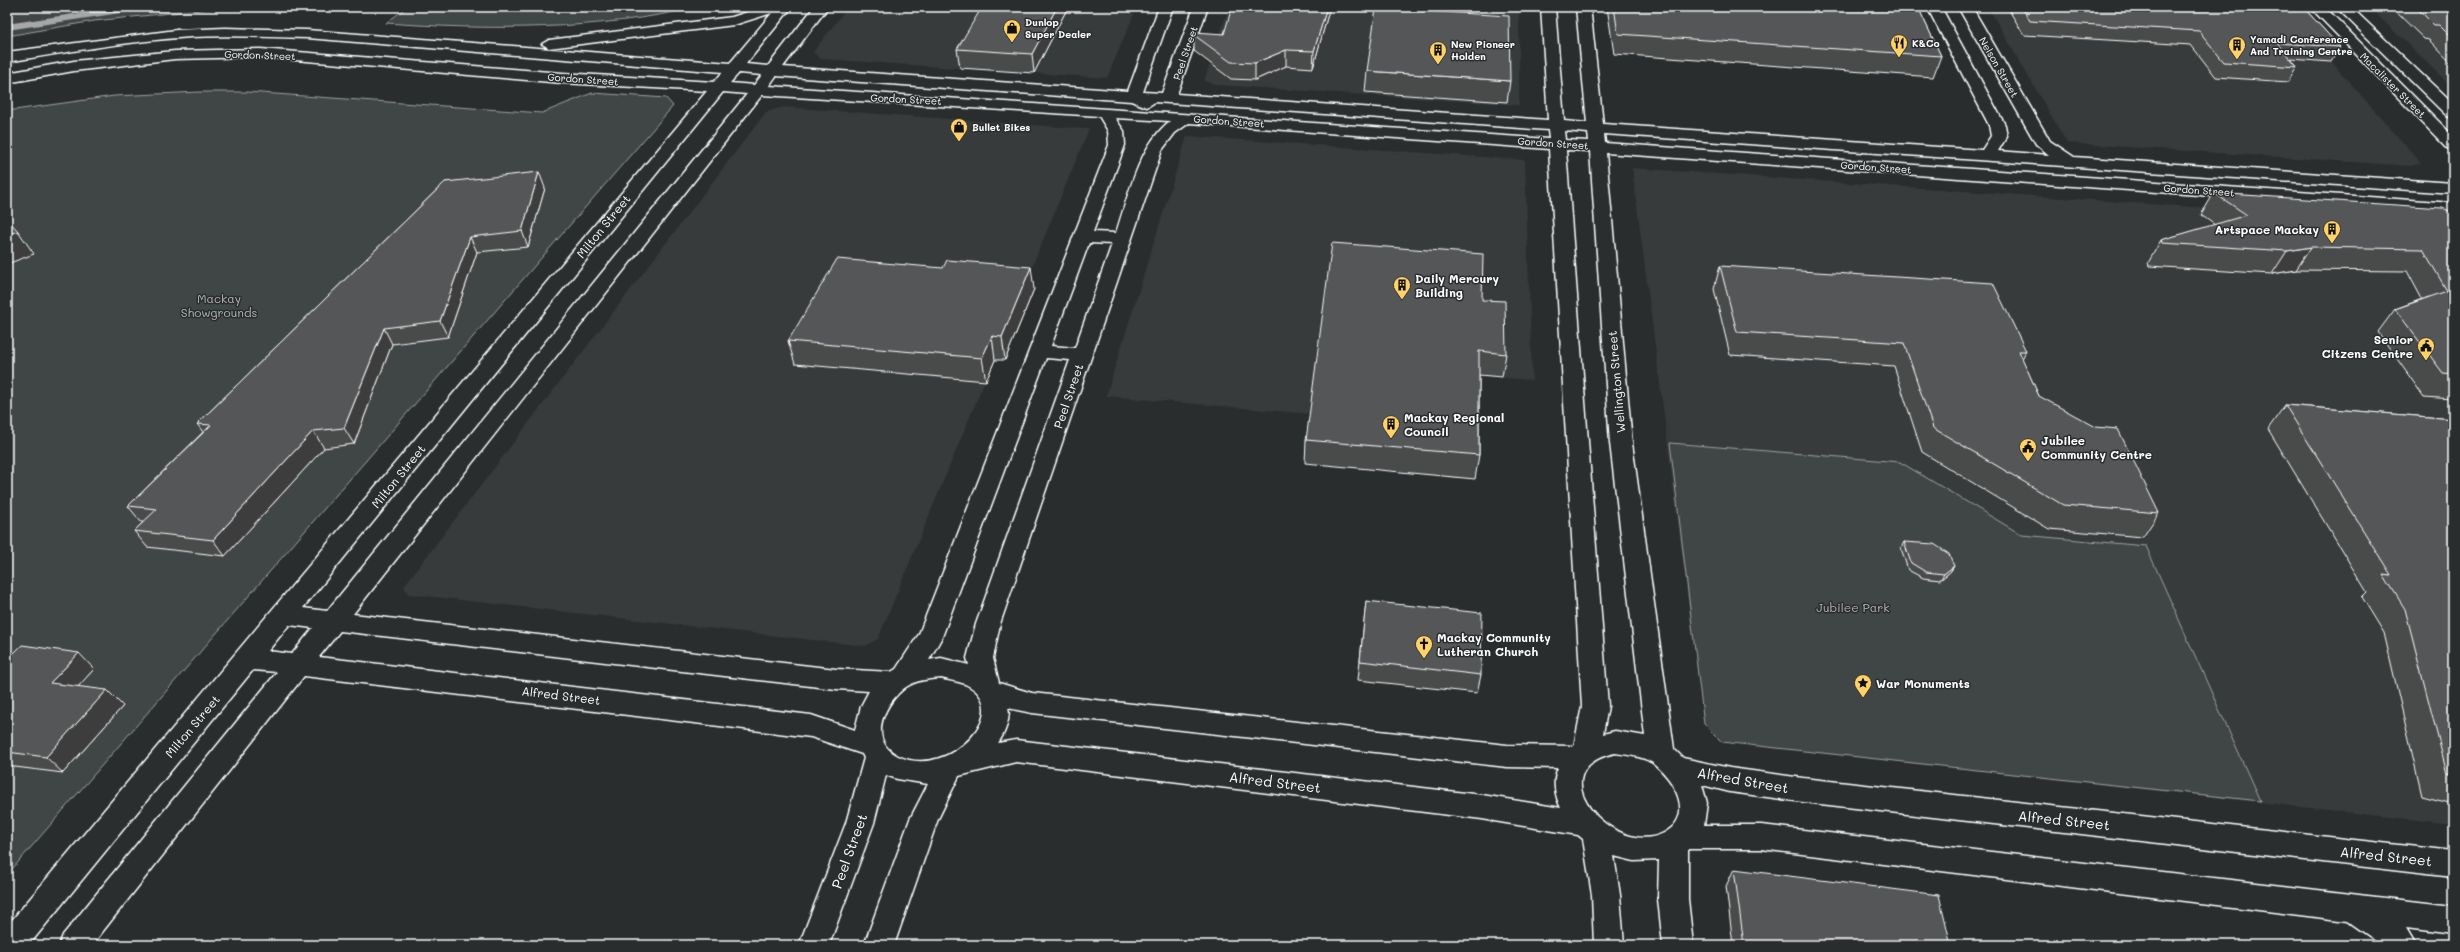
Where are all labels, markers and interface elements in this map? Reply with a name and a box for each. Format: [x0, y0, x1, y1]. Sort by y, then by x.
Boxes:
place label: Dunlop Super Dealer [1025, 15, 1091, 41]
shop icon: Dunlop Super Dealer [1002, 18, 1022, 43]
street label: Peel Street [1169, 24, 1201, 82]
place label: Yamadi Conference And Training Centre [2250, 32, 2352, 58]
restaurant icon: K&Co [1889, 33, 1909, 58]
street label: Nelson Street [1976, 34, 2022, 100]
building icon: Yamadi Conference And Training Centre [2227, 35, 2247, 60]
place label: K&Co [1912, 36, 1940, 50]
place label: New Pioneer Holden [1451, 37, 1515, 63]
building icon: New Pioneer Holden [1428, 40, 1448, 65]
street label: Gordon Street [224, 47, 296, 63]
street label: Macalister Street [2357, 49, 2429, 121]
street label: Gordon Street [547, 70, 619, 88]
street label: Gordon Street [870, 90, 942, 108]
street label: Gordon Street [1193, 112, 1265, 130]
shop icon: Bullet Bikes [949, 117, 969, 142]
place label: Bullet Bikes [972, 120, 1030, 134]
street label: Gordon Street [1517, 134, 1589, 152]
street label: Gordon Street [1840, 158, 1912, 176]
street label: Gordon Street [2163, 181, 2235, 199]
street label: Milton Street [572, 191, 634, 261]
building icon: Artspace Mackay [2322, 219, 2342, 244]
place label: Artspace Mackay [2215, 221, 2319, 237]
place label: Daily Mercury Building [1415, 270, 1500, 300]
building icon: Daily Mercury Building [1392, 275, 1412, 300]
park label: Mackay Showgrounds [181, 290, 258, 320]
street label: Wellington Street [1604, 330, 1628, 434]
place label: Senior Citzens Centre [2322, 331, 2413, 361]
public building icon: Senior Citzens Centre [2416, 336, 2436, 361]
street label: Peel Street [1049, 362, 1087, 430]
place label: Mackay Regional Council [1404, 409, 1504, 439]
building icon: Mackay Regional Council [1381, 414, 1401, 439]
place label: Jubilee Community Centre [2041, 432, 2152, 462]
public building icon: Jubilee Community Centre [2018, 437, 2038, 462]
street label: Milton Street [367, 441, 429, 511]
park label: Jubilee Park [1816, 599, 1890, 615]
place label: Mackay Community Lutheran Church [1437, 629, 1551, 659]
church icon: Mackay Community Lutheran Church [1414, 634, 1434, 659]
place icon: War Monuments [1853, 673, 1873, 698]
place label: War Monuments [1876, 675, 1970, 691]
street label: Alfred Street [521, 682, 601, 708]
street label: Milton Street [161, 691, 223, 761]
street label: Alfred Street [1696, 763, 1790, 797]
street label: Alfred Street [1228, 767, 1322, 797]
street label: Alfred Street [2017, 806, 2111, 834]
street label: Peel Street [827, 811, 871, 891]
street label: Alfred Street [2339, 842, 2433, 870]

